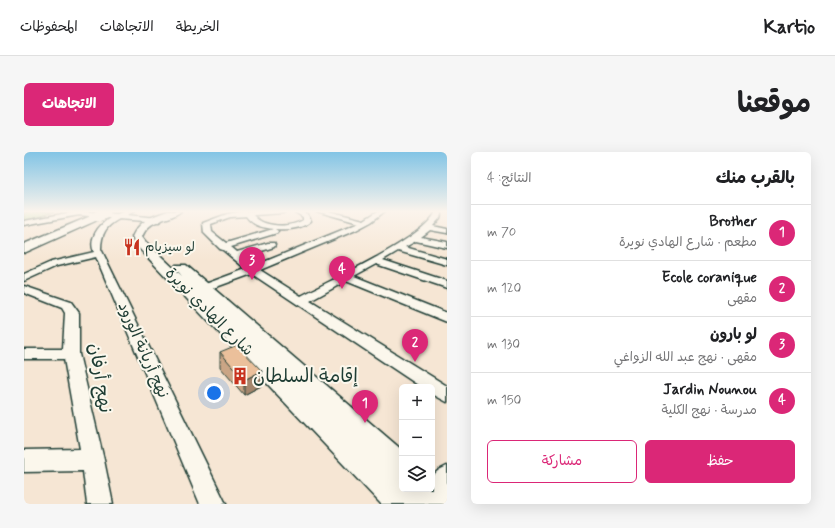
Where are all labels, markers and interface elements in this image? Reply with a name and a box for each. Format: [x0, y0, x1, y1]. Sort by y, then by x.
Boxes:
text: Kartio [764, 15, 815, 40]
text: المحفوظات [20, 18, 78, 36]
text: الاتجاهات [100, 18, 154, 36]
text: الخريطة [176, 18, 219, 36]
button: الاتجاهات [24, 83, 114, 126]
text: موقعنا [737, 86, 811, 123]
text: بالقرب منك [716, 167, 795, 189]
text: النتائج: 4 [487, 170, 532, 187]
text: Brother [709, 212, 757, 232]
text: 70 m [487, 224, 516, 241]
text: 1 [779, 224, 785, 241]
text: مطعم · شارع الهادي نويرة [619, 234, 757, 251]
restaurant icon: لو سيزيام [122, 237, 142, 257]
place label: لو سيزيام [145, 239, 195, 257]
pin: 3 [239, 247, 265, 280]
pin: 4 [329, 256, 355, 289]
street label: شارع الهادي نويرة [160, 263, 258, 361]
text: Ecole coranique [662, 268, 757, 288]
text: 120 m [487, 280, 521, 297]
text: 2 [779, 280, 785, 297]
text: مقهى [727, 290, 757, 307]
street label: نهج أريانة الورود [112, 299, 174, 401]
text: لو بارون [710, 325, 757, 345]
pin: 2 [402, 329, 428, 362]
text: 130 m [487, 336, 520, 353]
text: 3 [779, 336, 785, 353]
street label: نهج أرفان [82, 341, 118, 415]
text: مقهى · نهج عبد الله الزواغي [614, 349, 757, 366]
place label: إقامة السلطان [253, 364, 358, 389]
building icon: إقامة السلطان [230, 366, 250, 386]
text: Jardin Nounou [663, 380, 757, 400]
your location [204, 383, 224, 403]
map controls [399, 384, 435, 492]
button: + [399, 384, 435, 420]
pin: 1 [352, 390, 378, 423]
text: 150 m [487, 392, 521, 409]
text: 4 [778, 392, 786, 409]
text: مدرسة · نهج الكلية [662, 402, 757, 419]
button: − [399, 420, 435, 456]
button: مشاركة [487, 440, 637, 483]
button: حفظ [645, 440, 795, 483]
button: layers [399, 456, 435, 492]

